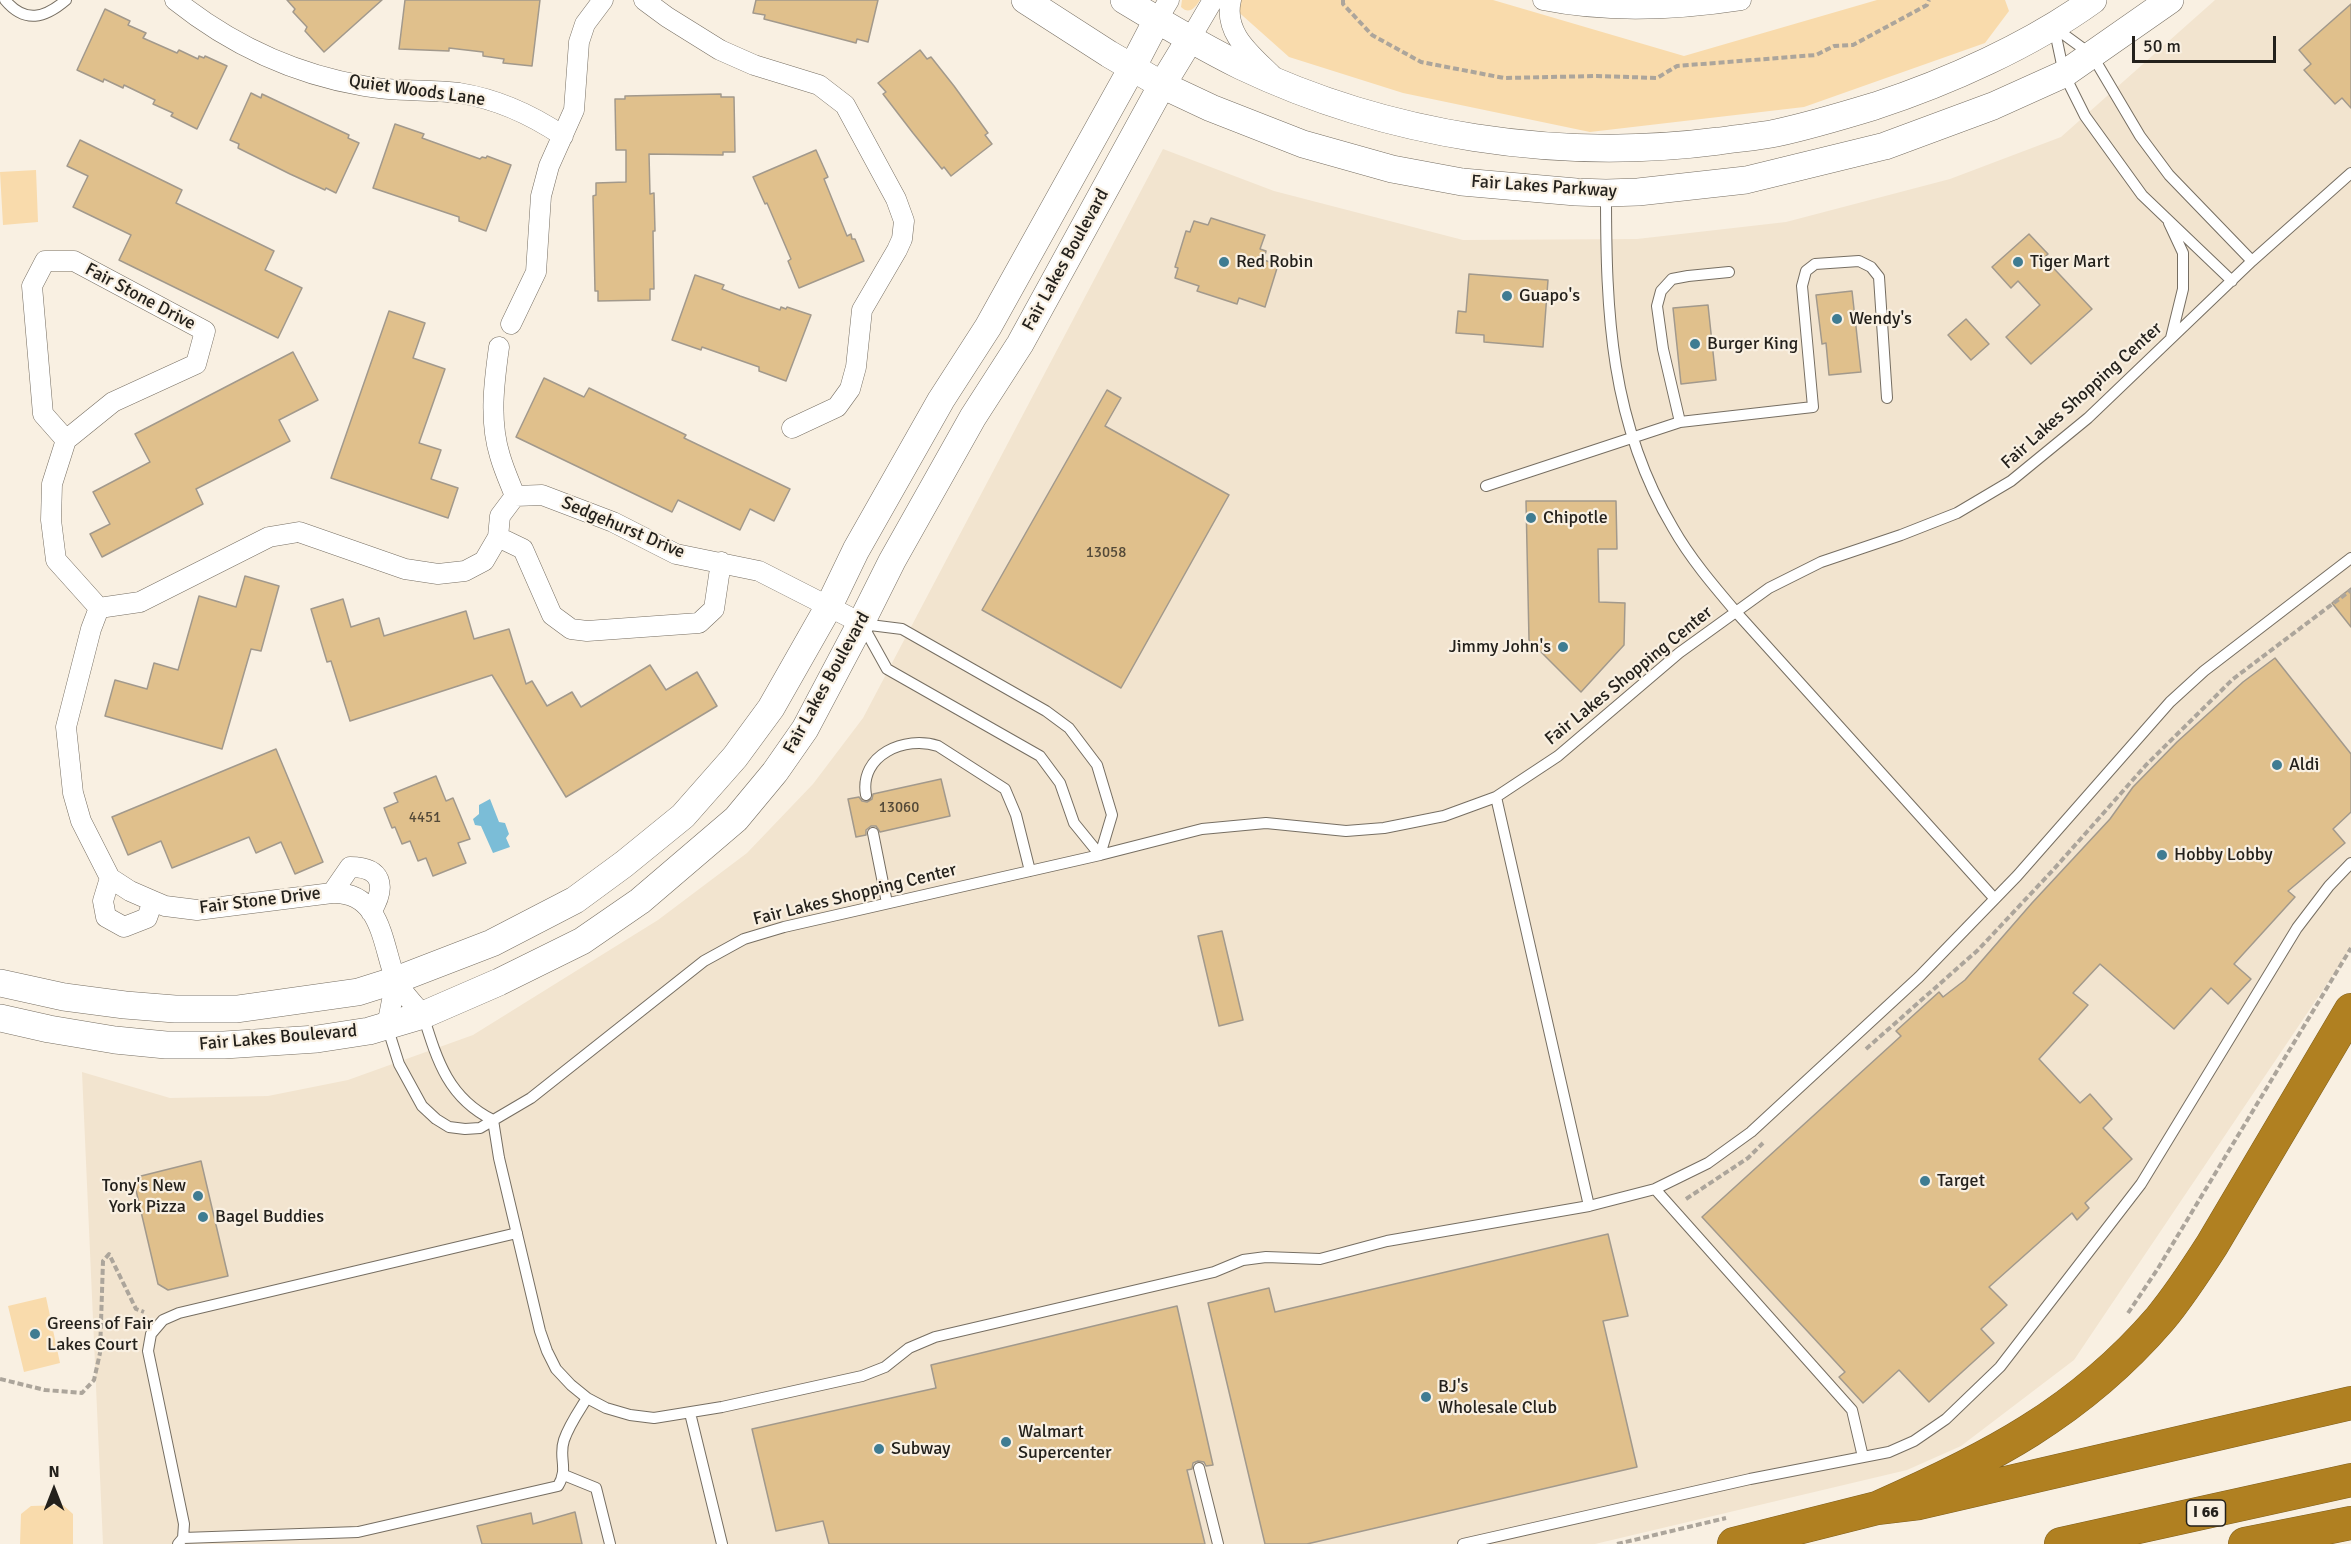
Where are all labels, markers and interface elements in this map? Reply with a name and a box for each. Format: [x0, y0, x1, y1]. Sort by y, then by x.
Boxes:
scale bar [2135, 24, 2279, 62]
text: 50 m [2143, 35, 2181, 57]
street label: Quiet Woods Lane [347, 71, 487, 111]
street label: Fair Lakes Parkway [1470, 171, 1618, 203]
street label: Fair Lakes Boulevard [1018, 185, 1114, 335]
place label: Red Robin [1236, 251, 1313, 273]
place label: Tiger Mart [2030, 251, 2110, 273]
marker: Red Robin [1217, 255, 1231, 269]
marker: Tiger Mart [2011, 255, 2025, 269]
street label: Fair Stone Drive [81, 259, 199, 335]
place label: Guapo's [1519, 285, 1580, 307]
marker: Guapo's [1500, 289, 1514, 303]
place label: Wendy's [1849, 308, 1912, 330]
marker: Wendy's [1830, 312, 1844, 326]
street label: Fair Lakes Shopping Center [1997, 318, 2167, 474]
place label: Burger King [1707, 333, 1798, 355]
marker: Burger King [1688, 337, 1702, 351]
street label: Sedgehurst Drive [558, 492, 688, 564]
place label: Chipotle [1543, 507, 1608, 529]
marker: Chipotle [1524, 511, 1538, 525]
house number: 13058 [1086, 544, 1126, 562]
street label: Fair Lakes Shopping Center [1541, 602, 1717, 750]
street label: Fair Lakes Boulevard [779, 608, 875, 758]
place label: Jimmy John's [1449, 636, 1551, 658]
marker: Jimmy John's [1556, 640, 1570, 654]
place label: Aldi [2289, 754, 2319, 776]
marker: Aldi [2270, 758, 2284, 772]
house number: 13060 [879, 799, 919, 817]
house number: 4451 [409, 809, 441, 827]
place label: Hobby Lobby [2174, 844, 2273, 866]
marker: Hobby Lobby [2155, 848, 2169, 862]
street label: Fair Lakes Shopping Center [751, 859, 959, 931]
street label: Fair Stone Drive [198, 883, 322, 919]
street label: Fair Lakes Boulevard [198, 1020, 358, 1056]
place label: Target [1937, 1170, 1985, 1192]
marker: Target [1918, 1174, 1932, 1188]
place label: Tony's New York Pizza [102, 1175, 186, 1218]
marker: Tony's New York Pizza [191, 1189, 205, 1203]
place label: Bagel Buddies [215, 1206, 324, 1228]
marker: Bagel Buddies [196, 1210, 210, 1224]
place label: Greens of Fair Lakes Court [47, 1313, 153, 1356]
marker: Greens of Fair Lakes Court [28, 1327, 42, 1341]
place label: BJ's Wholesale Club [1438, 1376, 1557, 1418]
marker: BJ's Wholesale Club [1419, 1390, 1433, 1404]
place label: Walmart Supercenter [1018, 1421, 1112, 1464]
marker: Walmart Supercenter [999, 1435, 1013, 1449]
place label: Subway [891, 1438, 950, 1460]
marker: Subway [872, 1442, 886, 1456]
north arrow [24, 1460, 84, 1520]
text: N [48, 1462, 60, 1482]
road number: I 66 [2186, 1500, 2226, 1526]

